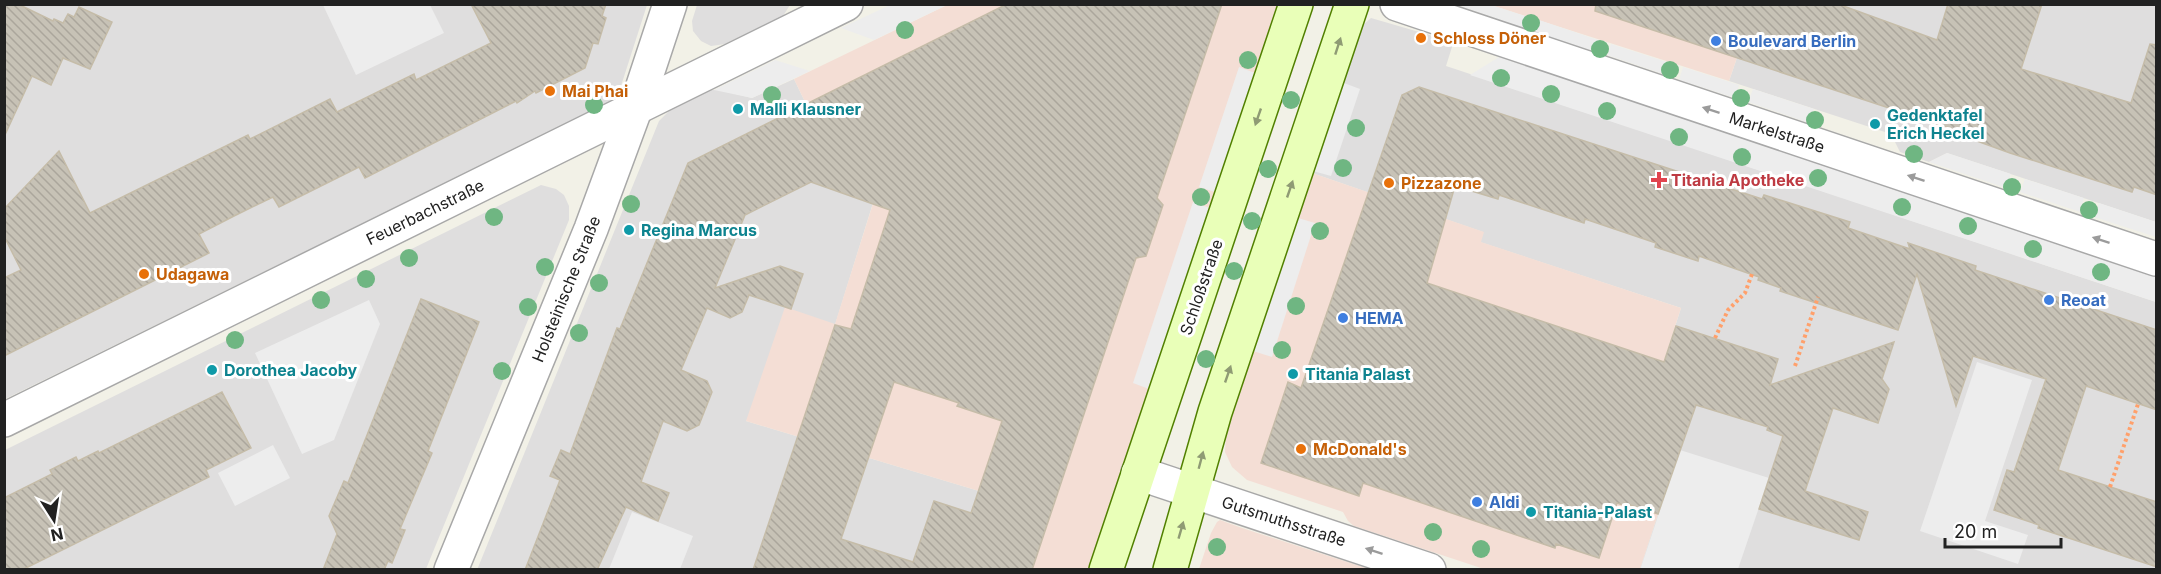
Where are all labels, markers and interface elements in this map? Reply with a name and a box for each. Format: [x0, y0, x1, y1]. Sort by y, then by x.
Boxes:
place label: Schloss Döner [1433, 28, 1547, 48]
marker: Schloss Döner [1414, 31, 1428, 45]
place label: Boulevard Berlin [1728, 31, 1856, 51]
marker: Boulevard Berlin [1709, 34, 1723, 48]
one-way arrow [1334, 37, 1343, 55]
place label: Mai Phai [562, 81, 628, 101]
marker: Mai Phai [543, 84, 557, 98]
place label: Malli Klausner [750, 99, 862, 119]
marker: Malli Klausner [731, 102, 745, 116]
one-way arrow [1702, 105, 1720, 114]
place label: Gedenktafel Erich Heckel [1887, 105, 1985, 143]
street label: Markelstraße [1727, 107, 1827, 157]
one-way arrow [1253, 108, 1262, 126]
marker: Gedenktafel Erich Heckel [1868, 117, 1882, 131]
place label: Titania Apotheke [1671, 170, 1804, 190]
place label: Pizzazone [1401, 173, 1481, 193]
marker: Titania Apotheke [1652, 173, 1666, 187]
one-way arrow [1907, 173, 1925, 183]
street label: Feuerbachstraße [363, 175, 487, 249]
marker: Pizzazone [1382, 176, 1396, 190]
one-way arrow [1285, 180, 1295, 198]
street label: Holsteinische Straße [528, 213, 604, 365]
place label: Regina Marcus [641, 220, 757, 240]
marker: Regina Marcus [622, 223, 636, 237]
one-way arrow [2092, 235, 2110, 244]
street label: Schloßstraße [1175, 236, 1227, 338]
place label: Udagawa [156, 264, 229, 284]
marker: Udagawa [137, 267, 151, 281]
place label: Reoat [2061, 290, 2106, 310]
marker: Reoat [2042, 293, 2056, 307]
place label: HEMA [1355, 308, 1404, 328]
marker: HEMA [1336, 311, 1350, 325]
place label: Dorothea Jacoby [224, 360, 358, 380]
marker: Dorothea Jacoby [205, 363, 219, 377]
place label: Titania Palast [1305, 364, 1411, 384]
one-way arrow [1223, 365, 1233, 383]
marker: Titania Palast [1286, 367, 1300, 381]
place label: McDonald's [1313, 439, 1407, 459]
marker: McDonald's [1294, 442, 1308, 456]
one-way arrow [1197, 451, 1206, 469]
north arrow [24, 490, 84, 550]
street label: Gutsmuthsstraße [1219, 491, 1349, 551]
place label: Aldi [1489, 492, 1520, 512]
marker: Aldi [1470, 495, 1484, 509]
place label: Titania-Palast [1543, 502, 1652, 522]
marker: Titania-Palast [1524, 505, 1538, 519]
scale bar [1945, 511, 2060, 549]
one-way arrow [1177, 521, 1187, 539]
text: 20 m [1954, 521, 1997, 542]
text: N [49, 524, 65, 546]
one-way arrow [1365, 546, 1383, 555]

